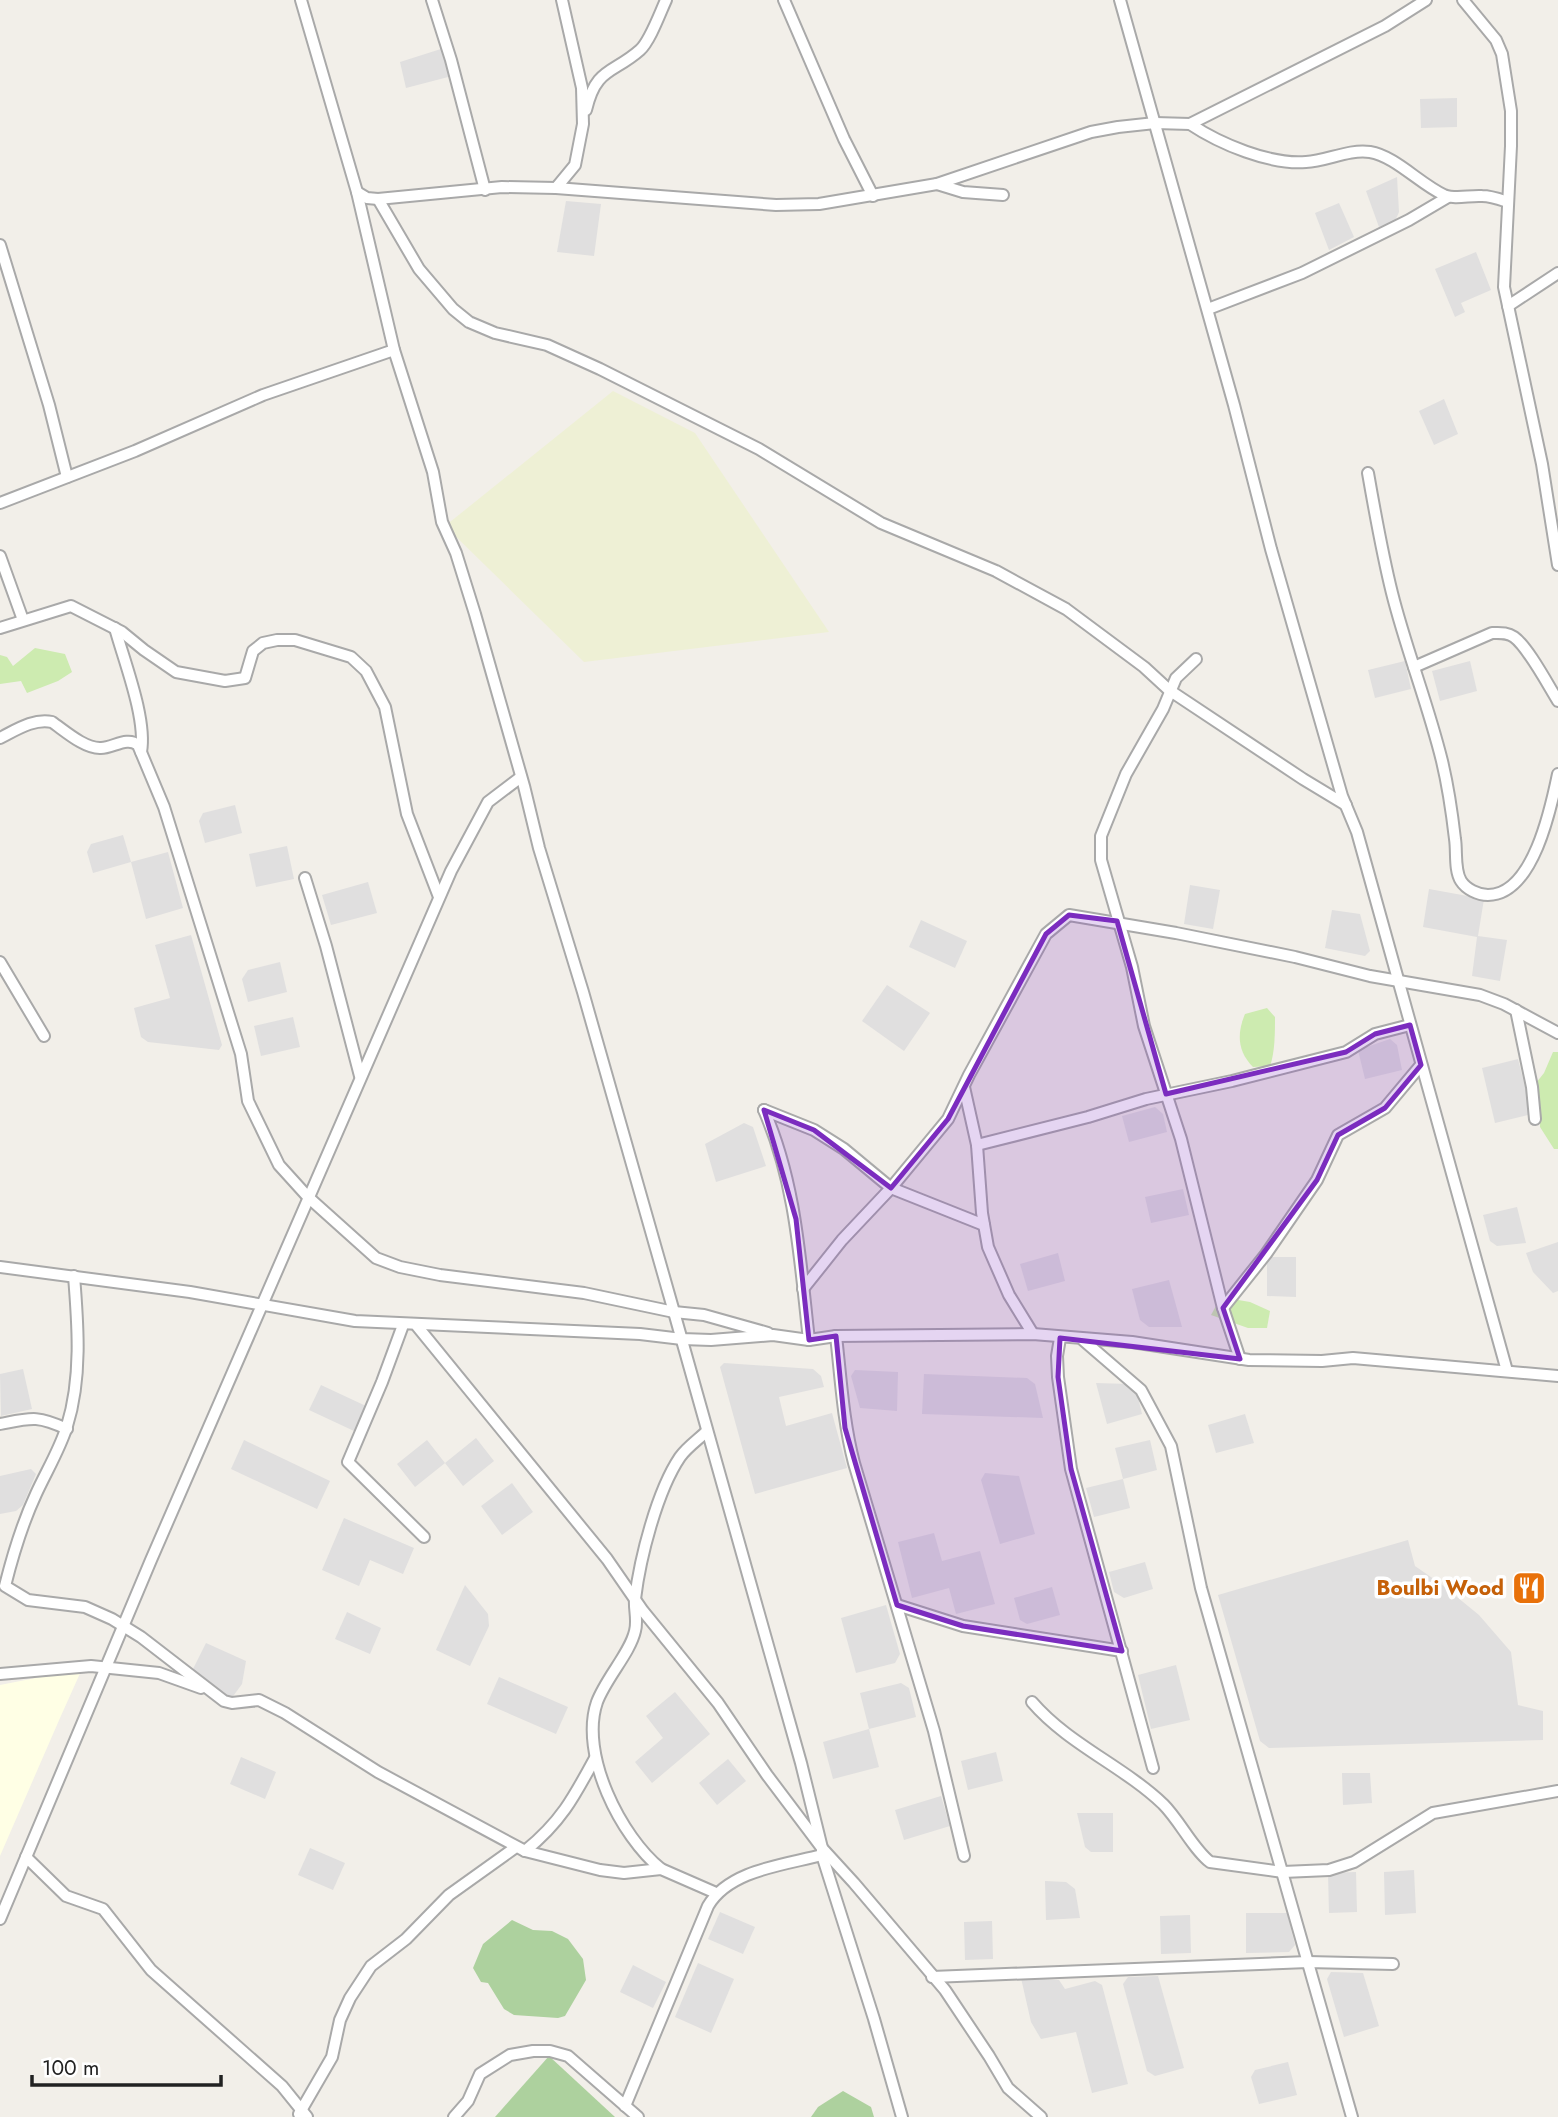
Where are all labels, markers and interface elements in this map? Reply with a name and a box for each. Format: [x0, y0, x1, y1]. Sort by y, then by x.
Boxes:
restaurant icon: Boulbi Wood [1510, 1569, 1548, 1607]
place label: Boulbi Wood [1376, 1573, 1504, 1603]
scale bar [32, 2044, 220, 2088]
text: 100 m [42, 2053, 99, 2083]

